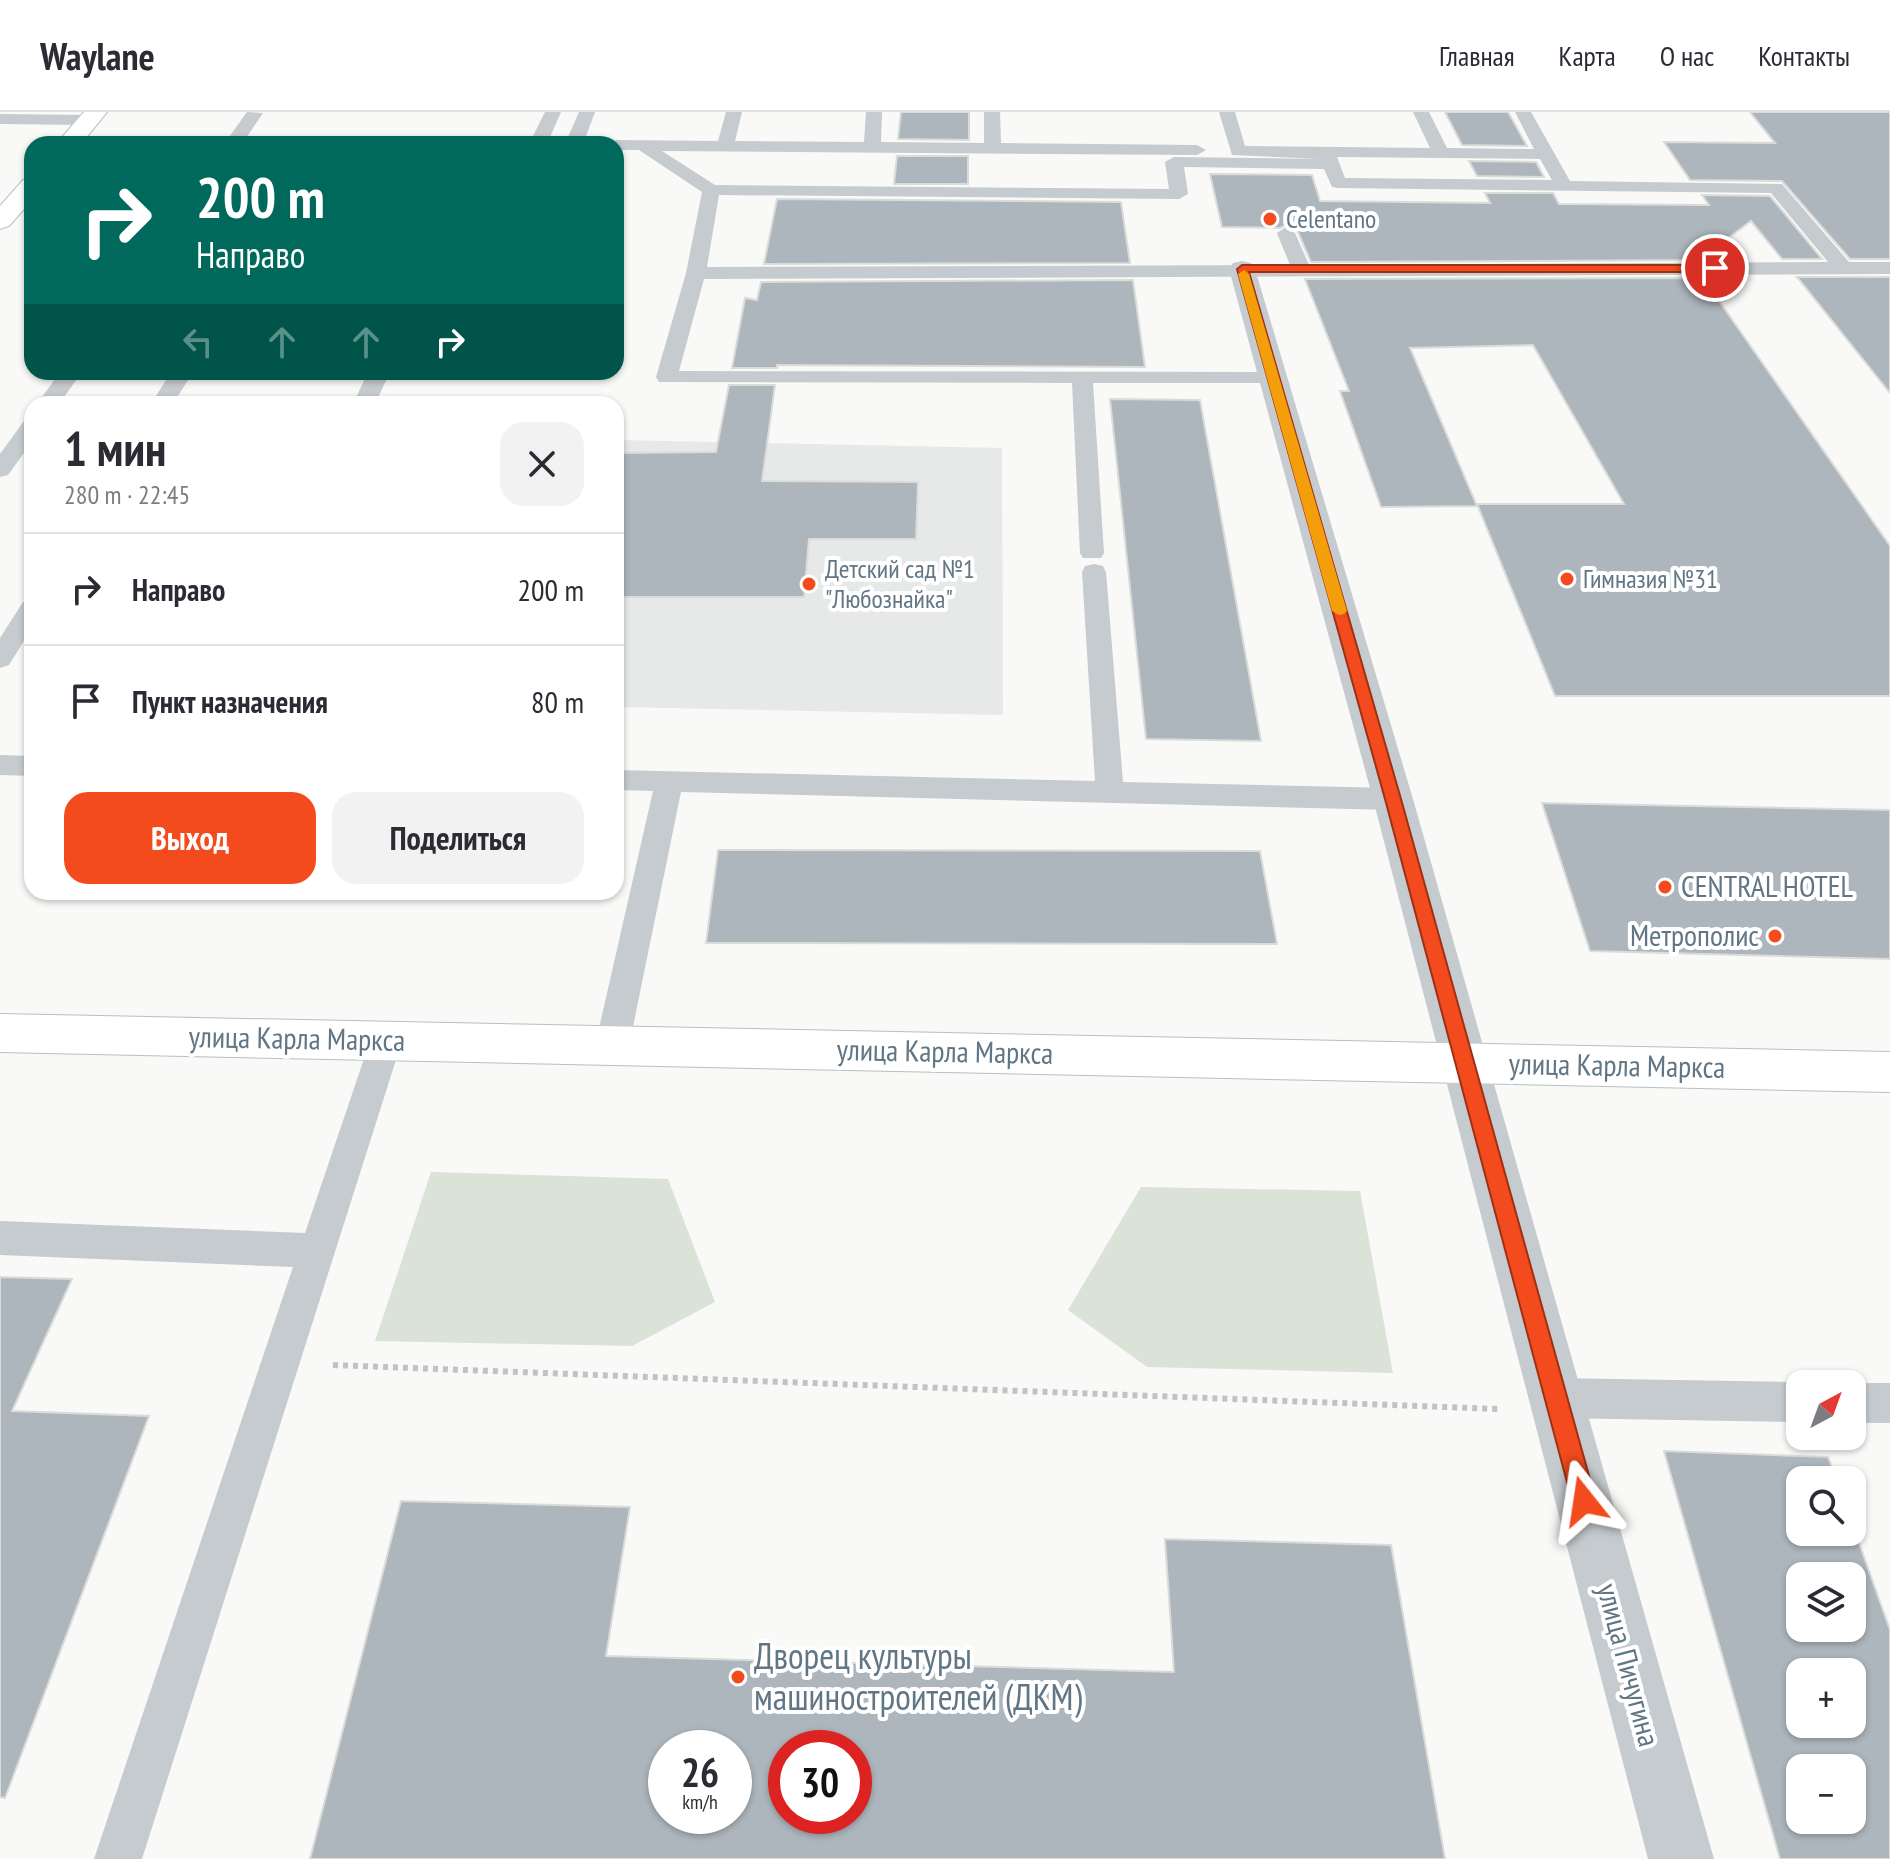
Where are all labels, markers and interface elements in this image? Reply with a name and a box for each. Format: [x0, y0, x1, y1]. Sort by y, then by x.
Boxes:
text: Waylane [40, 31, 155, 80]
text: Главная [1439, 37, 1515, 74]
text: Карта [1559, 37, 1616, 74]
text: О нас [1660, 37, 1714, 74]
text: Контакты [1758, 37, 1850, 74]
text: 200 m [196, 161, 325, 233]
icon: right [64, 168, 168, 272]
place label: Celentano [1286, 202, 1376, 235]
marker: Celentano [1261, 210, 1279, 228]
text: Направо [196, 231, 305, 278]
pin [1681, 234, 1749, 302]
icon: arrive [1693, 246, 1737, 290]
icon: left [176, 320, 220, 364]
icon: ahead [260, 320, 304, 364]
icon: ahead [344, 320, 388, 364]
icon: right [428, 320, 472, 364]
text: 1 мин [64, 417, 166, 479]
button: close [500, 422, 584, 506]
text: 280 m · 22:45 [64, 478, 190, 511]
place label: Детский cад №1 "Любознайка" [825, 552, 975, 615]
place label: Гимназия №31 [1583, 562, 1718, 595]
icon: right [64, 567, 108, 611]
text: Направо [132, 570, 225, 609]
text: 200 m [518, 570, 584, 609]
marker: Гимназия №31 [1558, 570, 1576, 588]
marker: Детский cад №1 "Любознайка" [800, 575, 818, 593]
icon: arrive [64, 679, 108, 723]
text: Пункт назначения [132, 682, 328, 721]
text: 80 m [531, 682, 584, 721]
button: Выход [64, 792, 316, 884]
button: Поделиться [332, 792, 584, 884]
place label: СENTRAL HOTEL [1681, 866, 1854, 905]
marker: СENTRAL HOTEL [1656, 878, 1674, 896]
place label: Метрополис [1630, 915, 1759, 954]
marker: Метрополис [1766, 927, 1784, 945]
street label: улица Карла Маркса [188, 1016, 406, 1059]
street label: улица Карла Маркса [836, 1029, 1054, 1072]
street label: улица Карла Маркса [1508, 1043, 1726, 1086]
north arrow [1786, 1370, 1866, 1450]
map controls [1786, 1370, 1866, 1834]
position arrow [1542, 1459, 1626, 1543]
button: search [1786, 1466, 1866, 1546]
button: layers [1786, 1562, 1866, 1642]
street label: улица Пичугина [1589, 1579, 1670, 1750]
place label: Дворец культуры машиностроителей (ДКМ) [754, 1632, 1082, 1720]
button: + [1786, 1658, 1866, 1738]
marker: Дворец культуры машиностроителей (ДКМ) [729, 1668, 747, 1686]
speed limit sign: 30 [768, 1730, 872, 1834]
text: 26 [681, 1746, 719, 1798]
button: − [1786, 1754, 1866, 1834]
text: km/h [682, 1789, 718, 1815]

